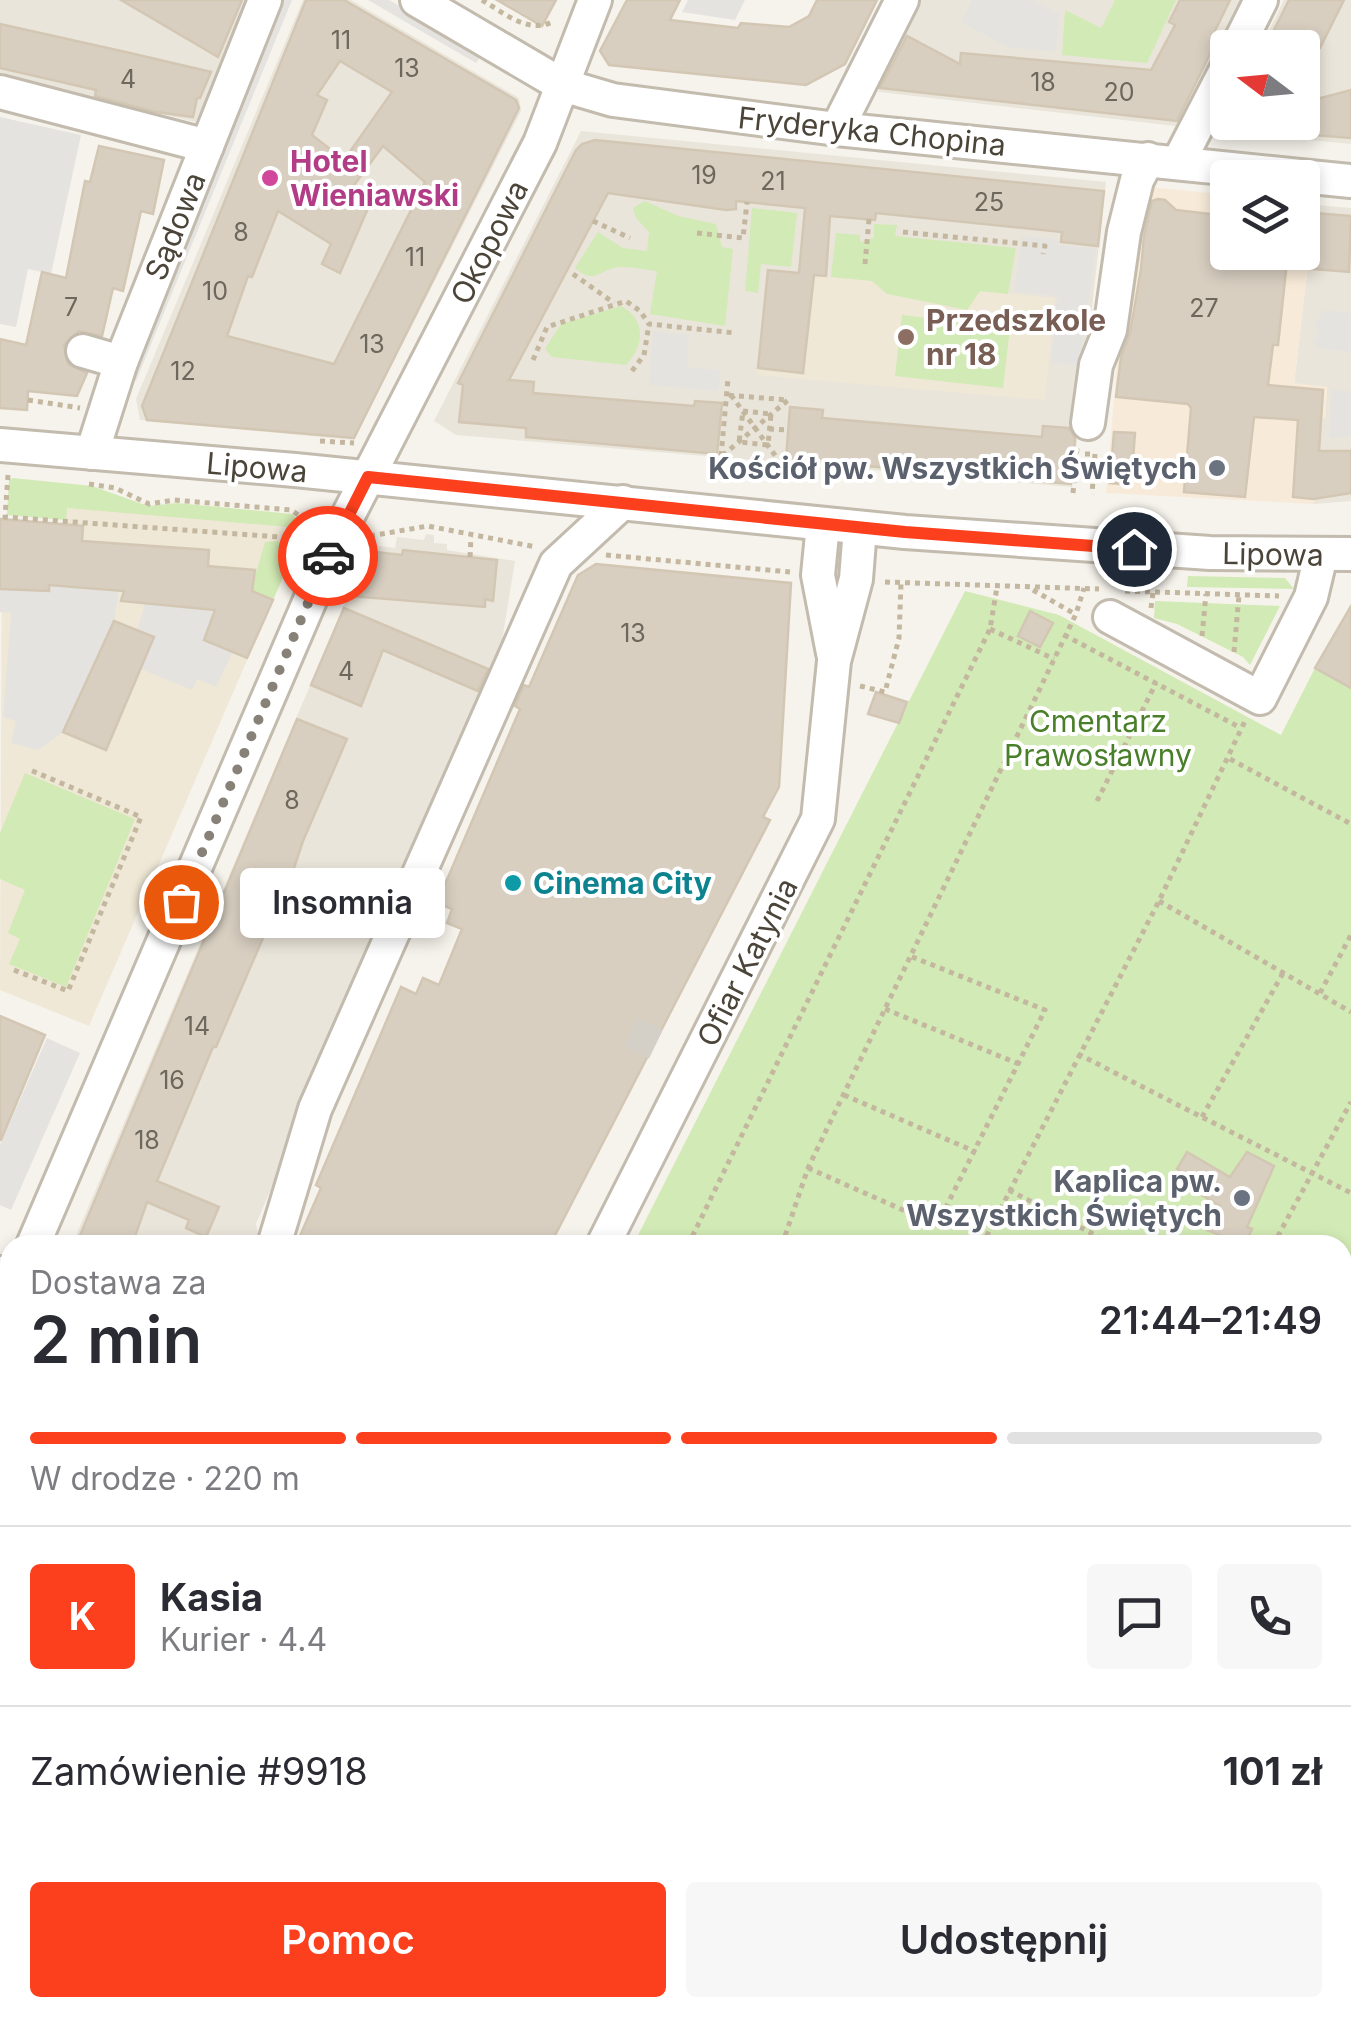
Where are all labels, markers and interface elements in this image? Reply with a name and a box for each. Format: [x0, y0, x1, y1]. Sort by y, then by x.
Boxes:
house number: 11 [331, 25, 351, 55]
north arrow [1210, 30, 1320, 140]
map controls [1210, 30, 1320, 270]
house number: 13 [394, 53, 420, 83]
house number: 4 [120, 64, 136, 94]
house number: 18 [1030, 67, 1056, 97]
house number: 20 [1103, 77, 1135, 107]
street label: Fryderyka Chopina [736, 99, 1008, 163]
place label: Hotel Wieniawski [290, 143, 459, 213]
house number: 19 [691, 160, 717, 190]
button: layers [1210, 160, 1320, 270]
house number: 21 [760, 166, 786, 196]
street label: Sądowa [137, 167, 213, 285]
marker: Hotel Wieniawski [259, 167, 281, 189]
street label: Okopowa [443, 174, 535, 310]
house number: 25 [974, 187, 1004, 217]
house number: 8 [233, 217, 249, 247]
house number: 11 [405, 242, 425, 272]
house number: 10 [202, 276, 228, 306]
house number: 7 [64, 292, 78, 322]
house number: 27 [1189, 293, 1219, 323]
place label: Przedszkole nr 18 [926, 302, 1106, 372]
marker: Przedszkole nr 18 [895, 326, 917, 348]
house number: 13 [359, 329, 385, 359]
house number: 12 [170, 356, 196, 386]
street label: Lipowa [205, 445, 309, 489]
place label: Kościół pw. Wszystkich Świętych [708, 450, 1197, 486]
marker: Kościół pw. Wszystkich Świętych [1206, 457, 1228, 479]
courier [278, 506, 378, 606]
pin [1092, 507, 1177, 592]
icon: home [1107, 522, 1162, 577]
icon: car [301, 529, 356, 584]
street label: Lipowa [1222, 535, 1324, 573]
house number: 13 [620, 618, 646, 648]
house number: 4 [338, 656, 354, 686]
park label: Cmentarz Prawosławny [1004, 703, 1192, 773]
house number: 8 [284, 785, 300, 815]
pin [139, 860, 224, 945]
place label: Cinema City [533, 865, 712, 901]
callout: Insomnia [241, 867, 446, 937]
marker: Cinema City [502, 872, 524, 894]
street label: Ofiar Katynia [689, 872, 805, 1052]
icon: bag [154, 875, 209, 930]
text: Insomnia [272, 883, 413, 922]
house number: 14 [184, 1011, 210, 1041]
house number: 16 [159, 1065, 185, 1095]
house number: 18 [134, 1125, 160, 1155]
place label: Kaplica pw. Wszystkich Świętych [906, 1163, 1222, 1233]
marker: Kaplica pw. Wszystkich Świętych [1231, 1187, 1253, 1209]
text: Dostawa za [30, 1263, 207, 1302]
text: 21:44–21:49 [1099, 1297, 1322, 1343]
text: 2 min [30, 1300, 202, 1379]
text: W drodze · 220 m [30, 1459, 300, 1498]
button: chat [1087, 1564, 1192, 1669]
button: phone [1217, 1564, 1322, 1669]
text: Kasia [160, 1574, 263, 1620]
text: K [69, 1593, 96, 1639]
text: Kurier · 4.4 [160, 1620, 327, 1659]
text: Zamówienie #9918 [30, 1748, 368, 1794]
text: 101 zł [1223, 1748, 1322, 1794]
button: Pomoc [30, 1882, 666, 1997]
button: Udostępnij [686, 1882, 1322, 1997]

